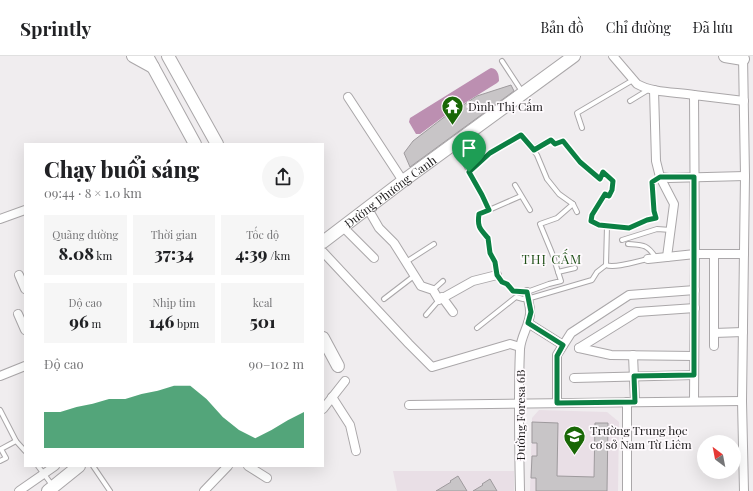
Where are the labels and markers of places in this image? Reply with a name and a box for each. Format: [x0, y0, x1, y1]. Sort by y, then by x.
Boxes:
temple icon: Đình Thị Cấm [439, 93, 465, 126]
place label: Đình Thị Cấm [468, 98, 543, 114]
pin [452, 131, 486, 172]
place label: Trường Trung học cơ sở Nam Từ Liêm [590, 422, 692, 452]
school or university icon: Trường Trung học cơ sở Nam Từ Liêm [562, 424, 588, 457]

